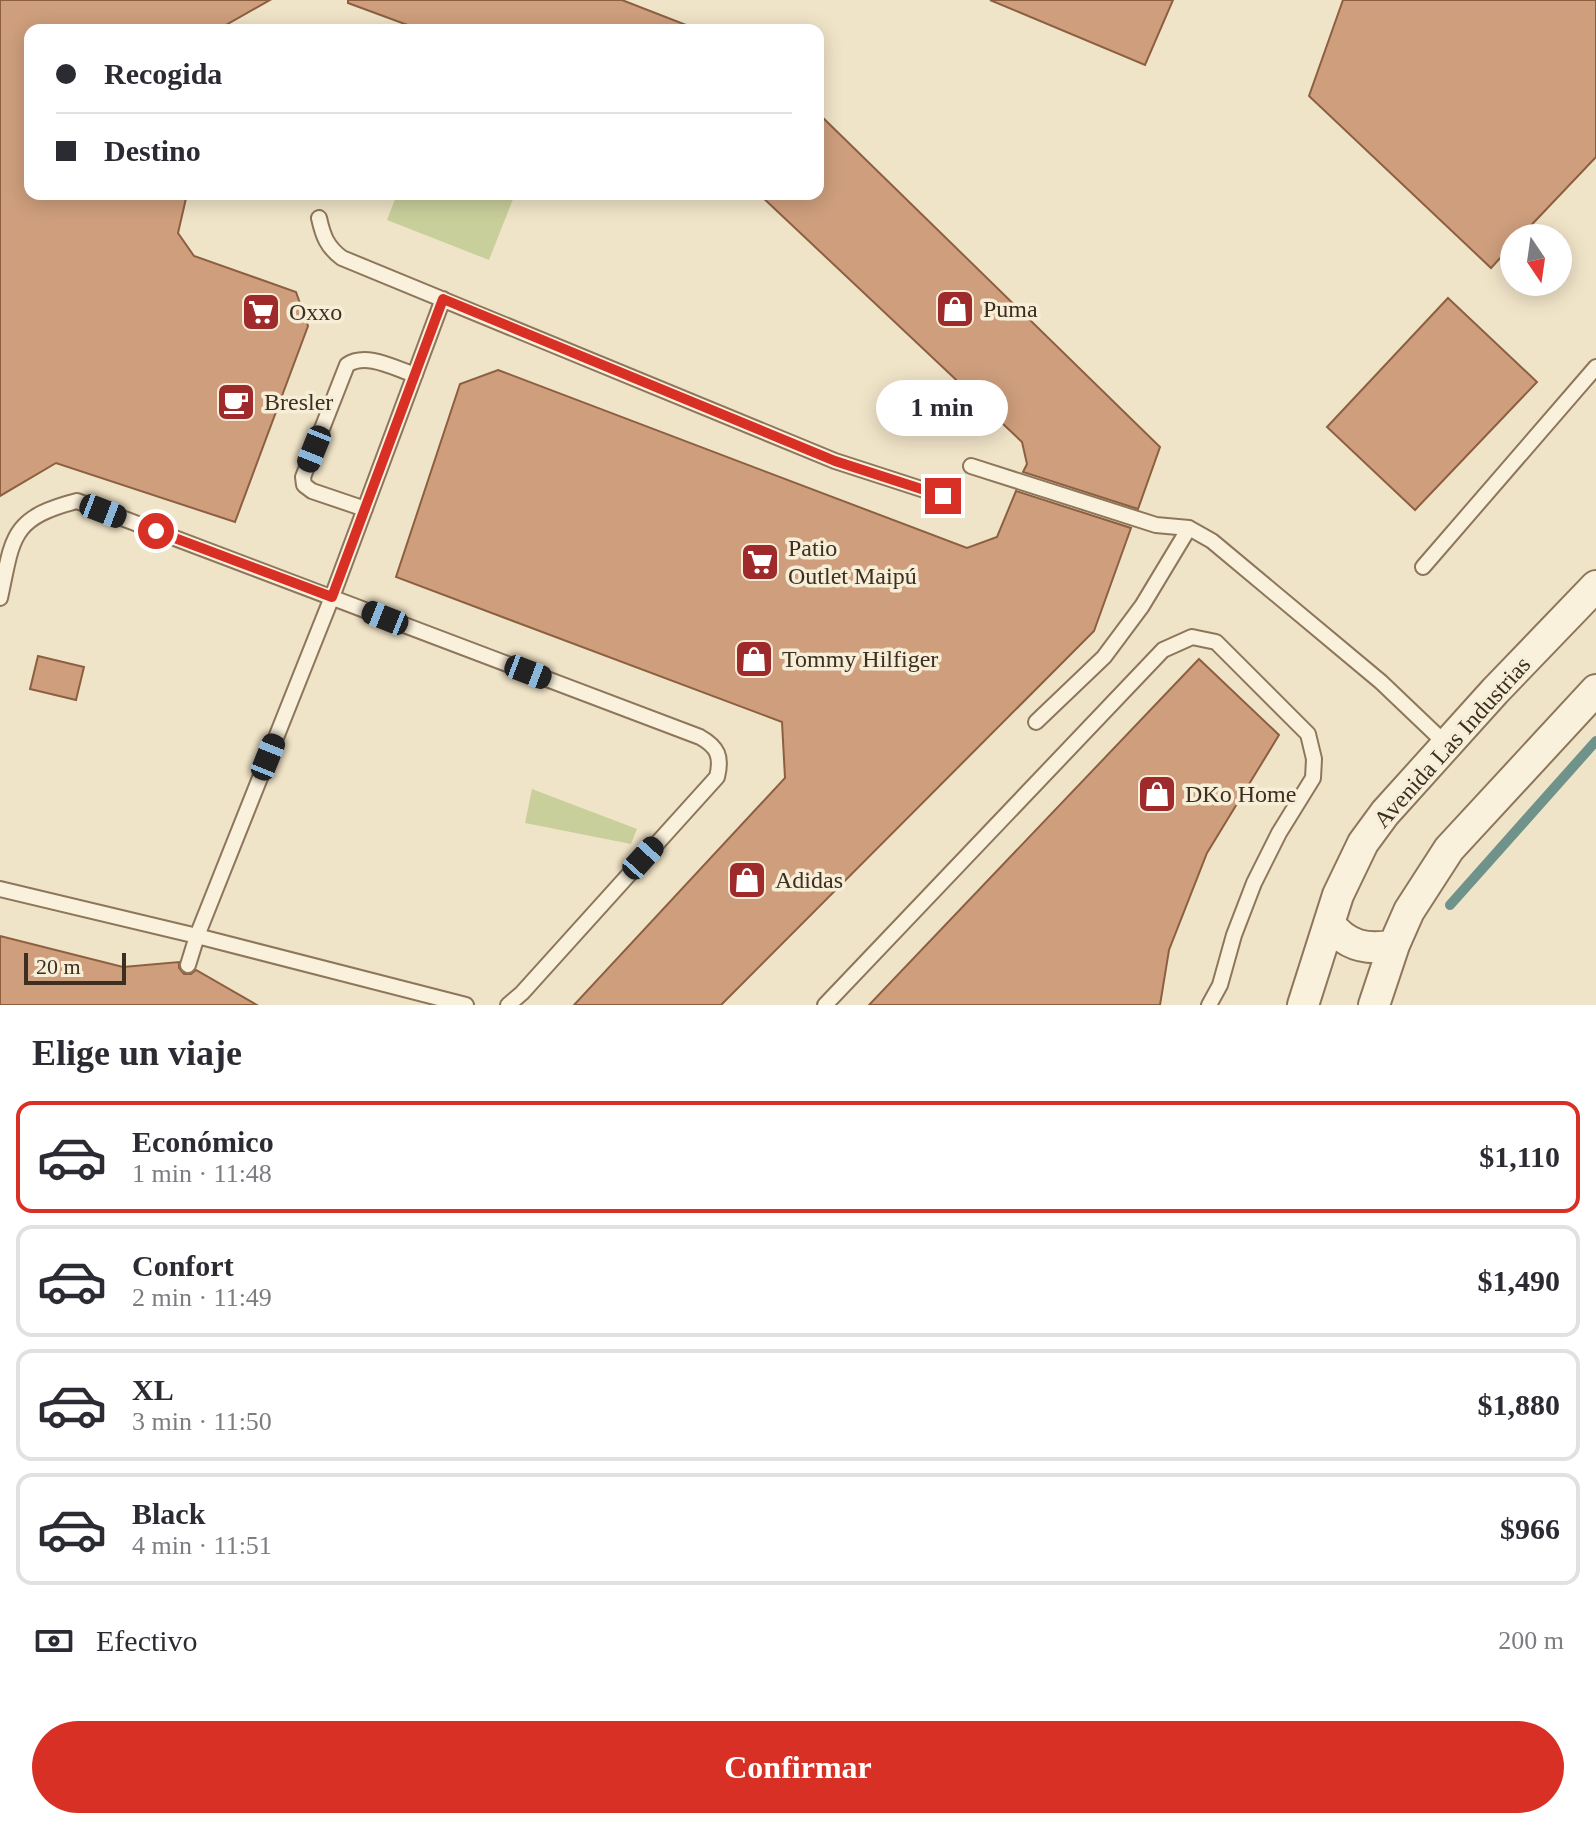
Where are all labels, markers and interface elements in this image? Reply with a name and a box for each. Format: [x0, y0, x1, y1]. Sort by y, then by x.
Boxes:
text: Recogida [104, 57, 222, 90]
text: Destino [104, 134, 201, 167]
north arrow [1500, 224, 1572, 296]
map controls [1500, 224, 1572, 296]
shop icon: Puma [934, 288, 976, 330]
supermarket icon: Oxxo [240, 291, 282, 333]
place label: Puma [983, 296, 1038, 322]
place label: Oxxo [289, 299, 342, 325]
callout: 1 min [877, 380, 1009, 436]
cafe icon: Bresler [215, 381, 257, 423]
place label: Bresler [264, 389, 333, 415]
text: 1 min [911, 393, 973, 422]
car [294, 422, 334, 476]
route end [925, 478, 961, 514]
car [76, 491, 130, 531]
route start [138, 513, 174, 549]
place label: Patio Outlet Maipú [788, 535, 917, 589]
supermarket icon: Patio Outlet Maipú [739, 541, 781, 583]
car [358, 598, 412, 638]
shop icon: Tommy Hilfiger [733, 638, 775, 680]
place label: Tommy Hilfiger [782, 646, 938, 672]
street label: Avenida Las Industrias [1368, 651, 1536, 833]
car [501, 652, 555, 692]
car [248, 730, 288, 784]
shop icon: DKo Home [1136, 773, 1178, 815]
place label: DKo Home [1185, 781, 1296, 807]
car [618, 832, 668, 884]
shop icon: Adidas [726, 859, 768, 901]
place label: Adidas [775, 867, 843, 893]
scale bar [24, 949, 126, 985]
text: 20 m [36, 954, 81, 979]
text: Elige un viaje [32, 1033, 242, 1073]
icon: car [36, 1121, 108, 1193]
text: Económico [132, 1125, 274, 1158]
text: $1,110 [1479, 1140, 1560, 1173]
text: 1 min · 11:48 [132, 1159, 272, 1188]
icon: car [36, 1245, 108, 1317]
text: Confort [132, 1249, 234, 1282]
text: $1,490 [1478, 1264, 1560, 1297]
text: 2 min · 11:49 [132, 1283, 272, 1312]
icon: car [36, 1369, 108, 1441]
text: XL [132, 1373, 174, 1406]
text: $1,880 [1478, 1388, 1560, 1421]
text: 3 min · 11:50 [132, 1407, 272, 1436]
icon: car [36, 1493, 108, 1565]
text: Black [132, 1497, 205, 1530]
text: $966 [1500, 1512, 1560, 1545]
text: 4 min · 11:51 [132, 1531, 272, 1560]
icon: cash [32, 1619, 76, 1663]
text: Efectivo [96, 1624, 198, 1657]
text: 200 m [1498, 1626, 1564, 1655]
button: Confirmar [32, 1721, 1564, 1813]

